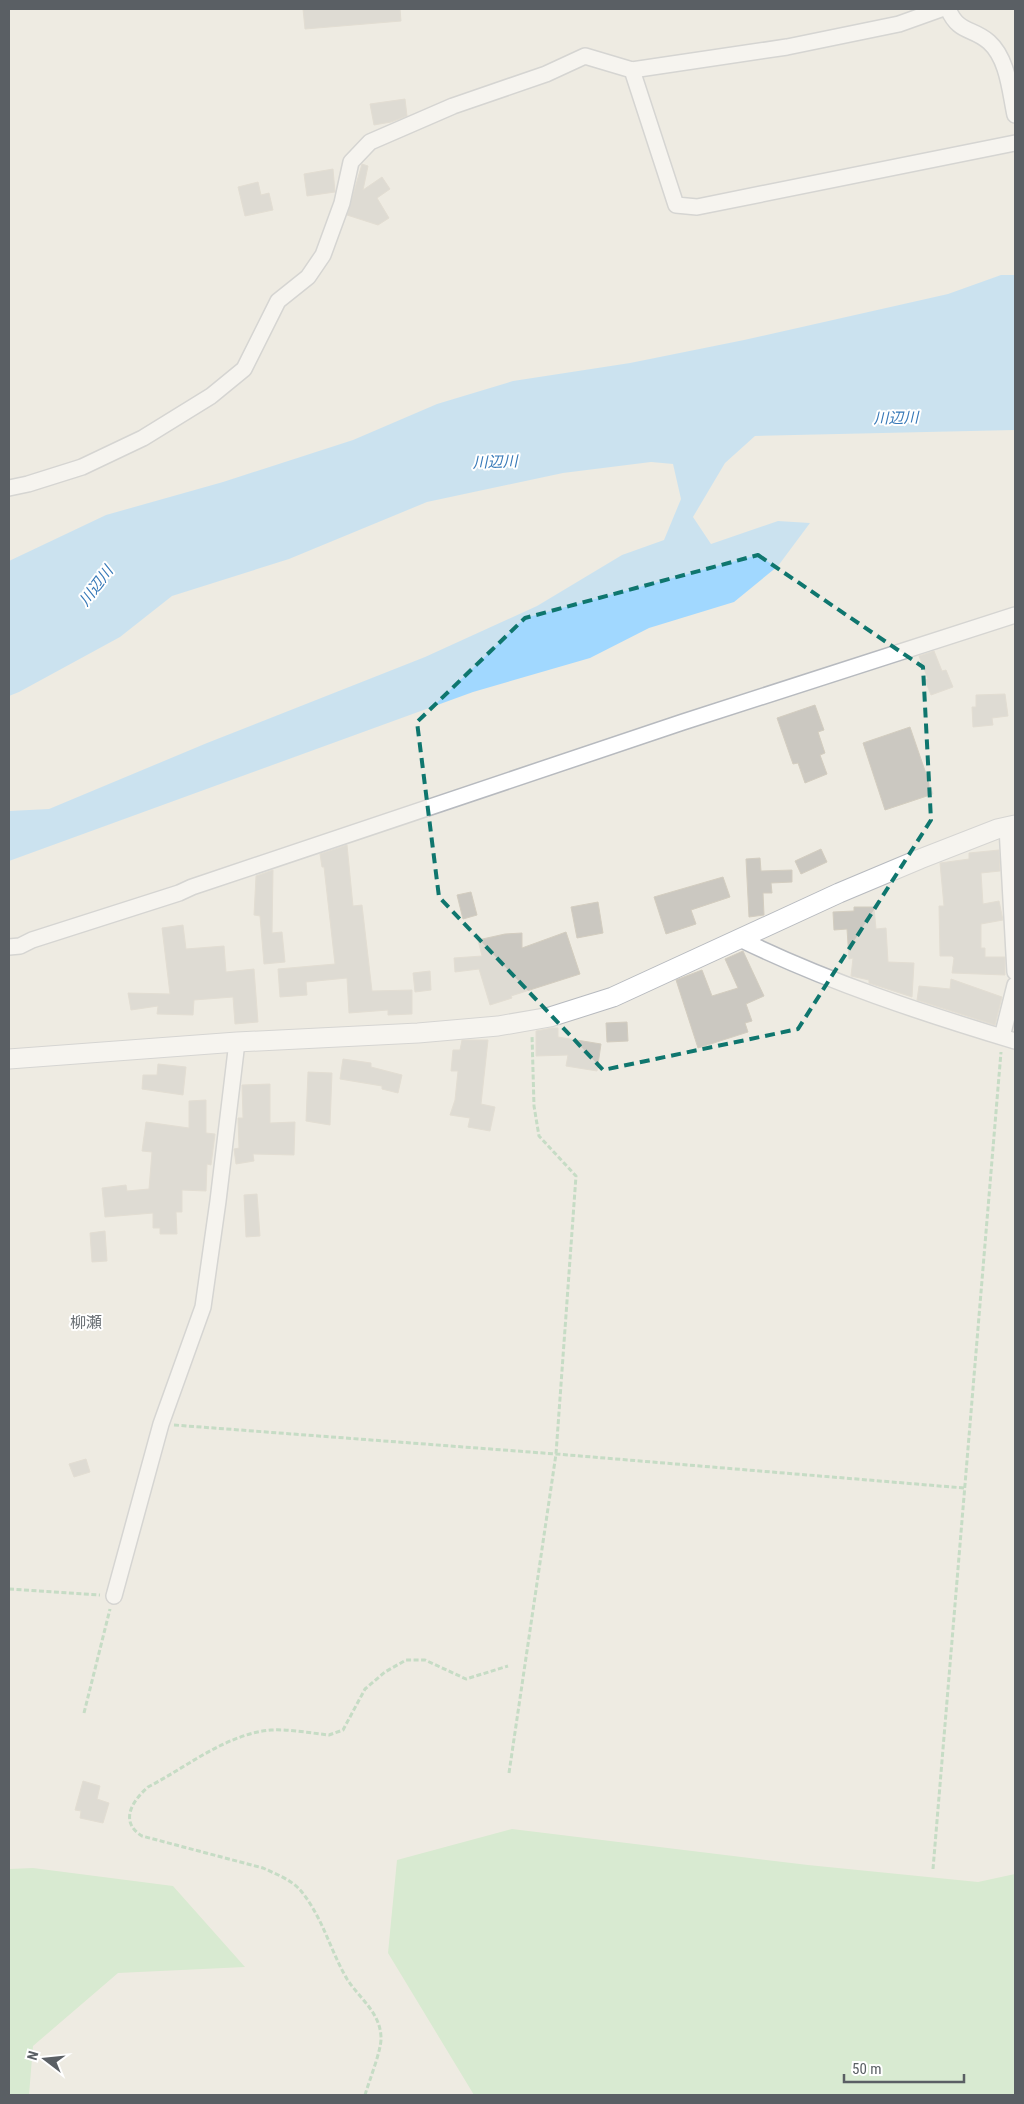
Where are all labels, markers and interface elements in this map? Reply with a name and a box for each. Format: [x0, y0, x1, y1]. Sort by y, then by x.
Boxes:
water label: 川辺川 [873, 409, 921, 427]
water label: 川辺川 [472, 452, 520, 472]
water label: 川辺川 [75, 561, 118, 609]
district label: 柳瀬 [70, 1313, 102, 1332]
north arrow [20, 2034, 70, 2084]
text: N [24, 2049, 41, 2062]
scale bar [844, 2052, 964, 2084]
text: 50 m [852, 2060, 882, 2078]

